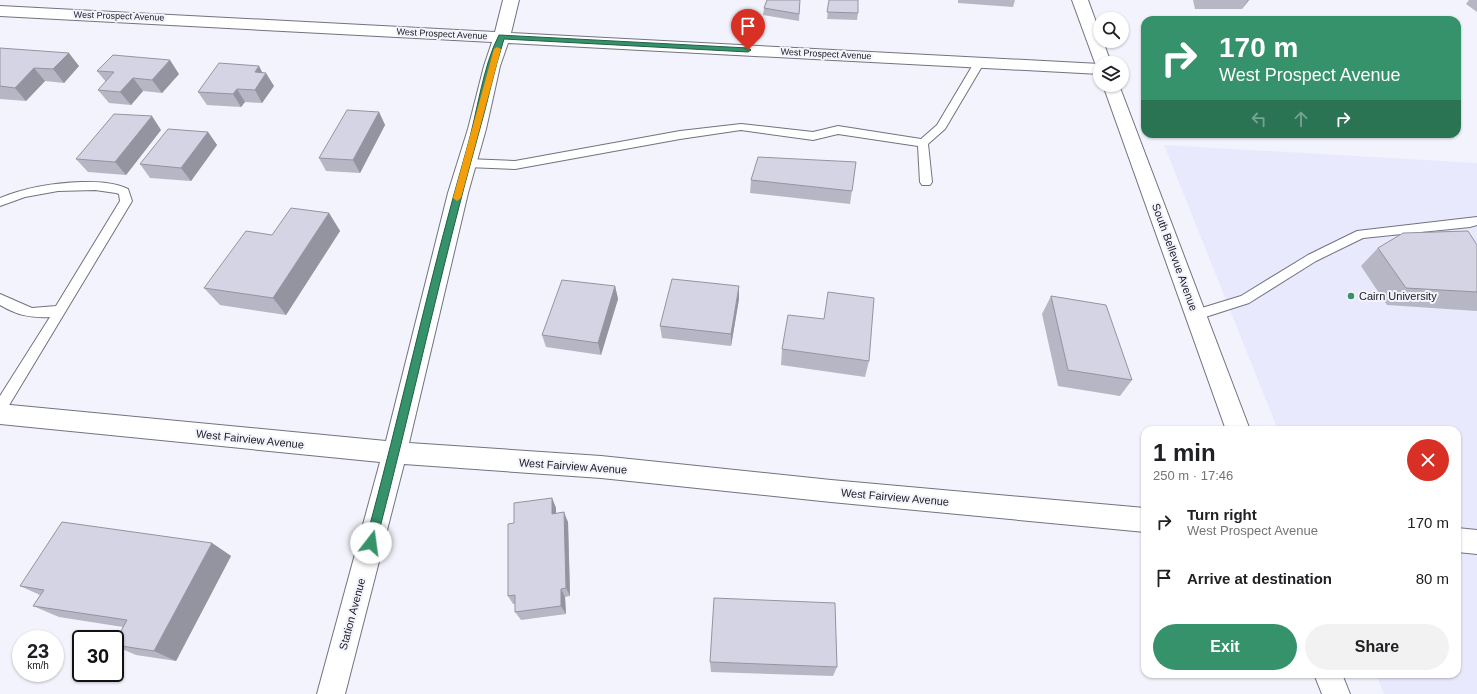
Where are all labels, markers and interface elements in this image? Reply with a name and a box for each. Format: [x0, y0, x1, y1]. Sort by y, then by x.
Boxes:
street label: West Prospect Avenue [73, 9, 165, 23]
pin [731, 9, 765, 50]
map controls [1093, 12, 1129, 92]
button: search [1093, 12, 1129, 48]
icon: arrive [737, 15, 759, 37]
street label: West Prospect Avenue [396, 27, 488, 41]
icon: right [1153, 32, 1205, 84]
text: 170 m [1219, 32, 1298, 63]
street label: West Prospect Avenue [780, 47, 872, 61]
button: layers [1093, 56, 1129, 92]
text: West Prospect Avenue [1219, 65, 1400, 85]
icon: left [1248, 108, 1270, 130]
icon: ahead [1290, 108, 1312, 130]
icon: right [1332, 108, 1354, 130]
street label: South Bellevue Avenue [1150, 202, 1200, 312]
place label: Cairn University [1359, 290, 1437, 302]
marker: Cairn University [1346, 291, 1356, 301]
street label: West Fairview Avenue [195, 427, 305, 451]
text: 1 min [1153, 439, 1216, 466]
button: close [1407, 439, 1449, 481]
street label: West Fairview Avenue [519, 456, 627, 476]
text: 250 m · 17:46 [1153, 468, 1233, 483]
street label: West Fairview Avenue [840, 486, 950, 508]
text: Turn right [1187, 506, 1257, 523]
icon: right [1153, 511, 1175, 533]
text: 170 m [1407, 514, 1449, 531]
position arrow [350, 522, 392, 564]
text: West Prospect Avenue [1187, 523, 1318, 538]
icon: arrive [1153, 567, 1175, 589]
text: Arrive at destination [1187, 570, 1332, 587]
text: 80 m [1416, 570, 1449, 587]
street label: Station Avenue [337, 577, 367, 651]
button: Exit [1153, 624, 1297, 670]
button: Share [1305, 624, 1449, 670]
speed limit sign: 30 [72, 630, 124, 682]
text: 23 [27, 640, 49, 662]
text: km/h [27, 660, 49, 671]

